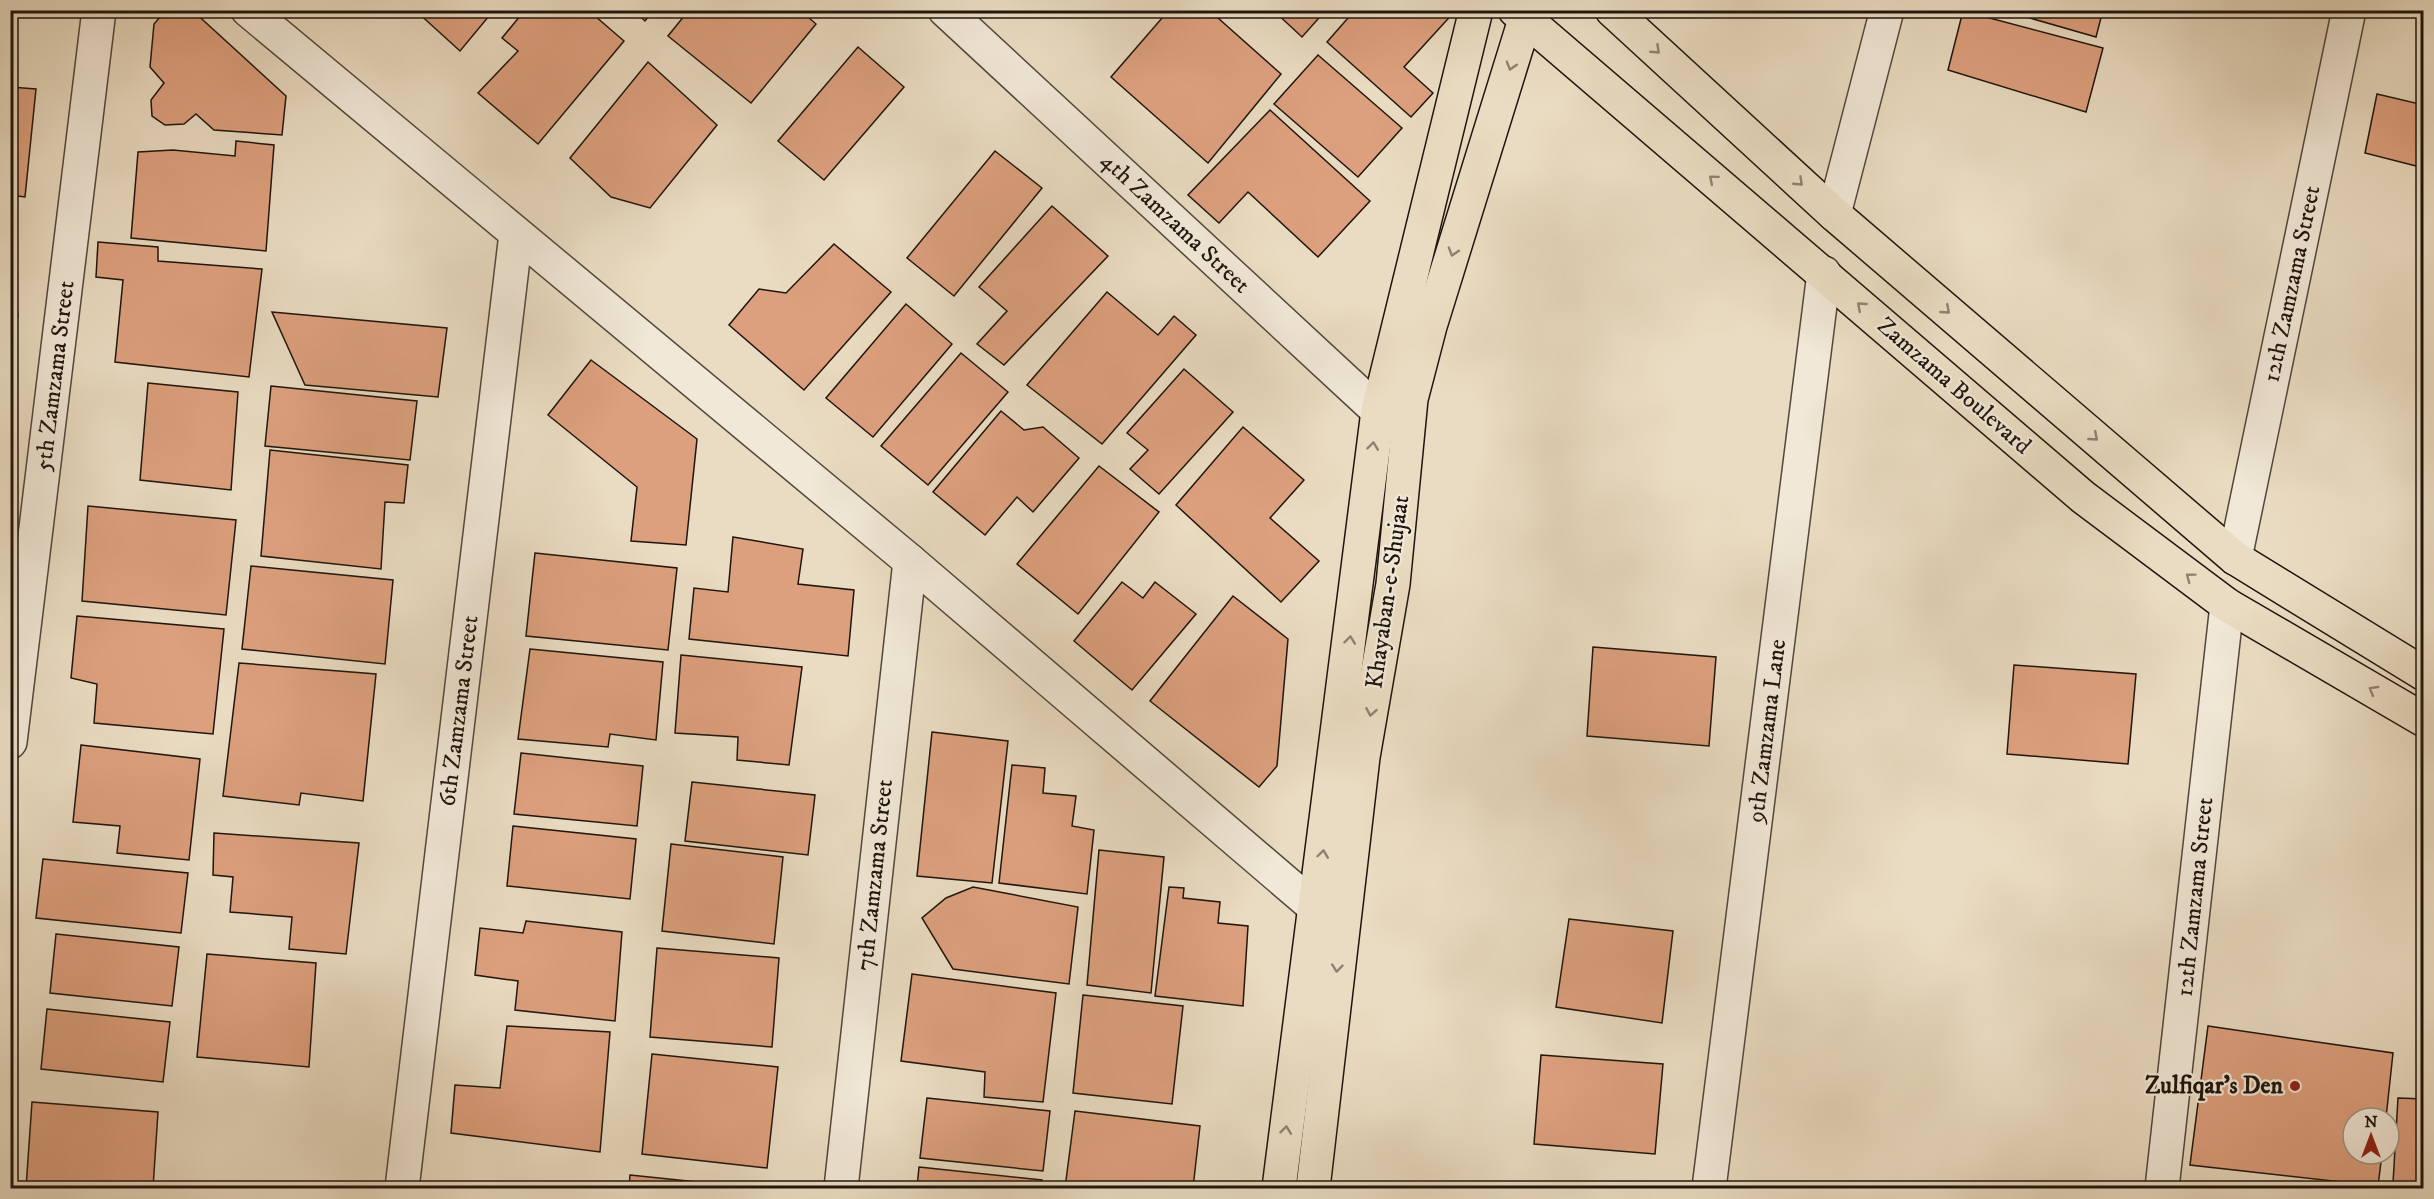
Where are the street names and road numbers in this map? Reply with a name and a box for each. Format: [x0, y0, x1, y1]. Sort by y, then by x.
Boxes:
street label: 4th Zamzama Street [1094, 146, 1256, 300]
street label: 12th Zamzama Street [2256, 183, 2328, 385]
street label: 5th Zamzama Street [28, 279, 82, 473]
street label: Zamzama Boulevard [1871, 311, 2037, 461]
street label: Khayaban-e-Shujaat [1360, 493, 1416, 691]
street label: 6th Zamzama Street [432, 613, 486, 808]
street label: 9th Zamzama Lane [1741, 637, 1793, 826]
street label: 7th Zamzama Street [850, 777, 900, 972]
street label: 12th Zamzama Street [2170, 795, 2220, 998]

